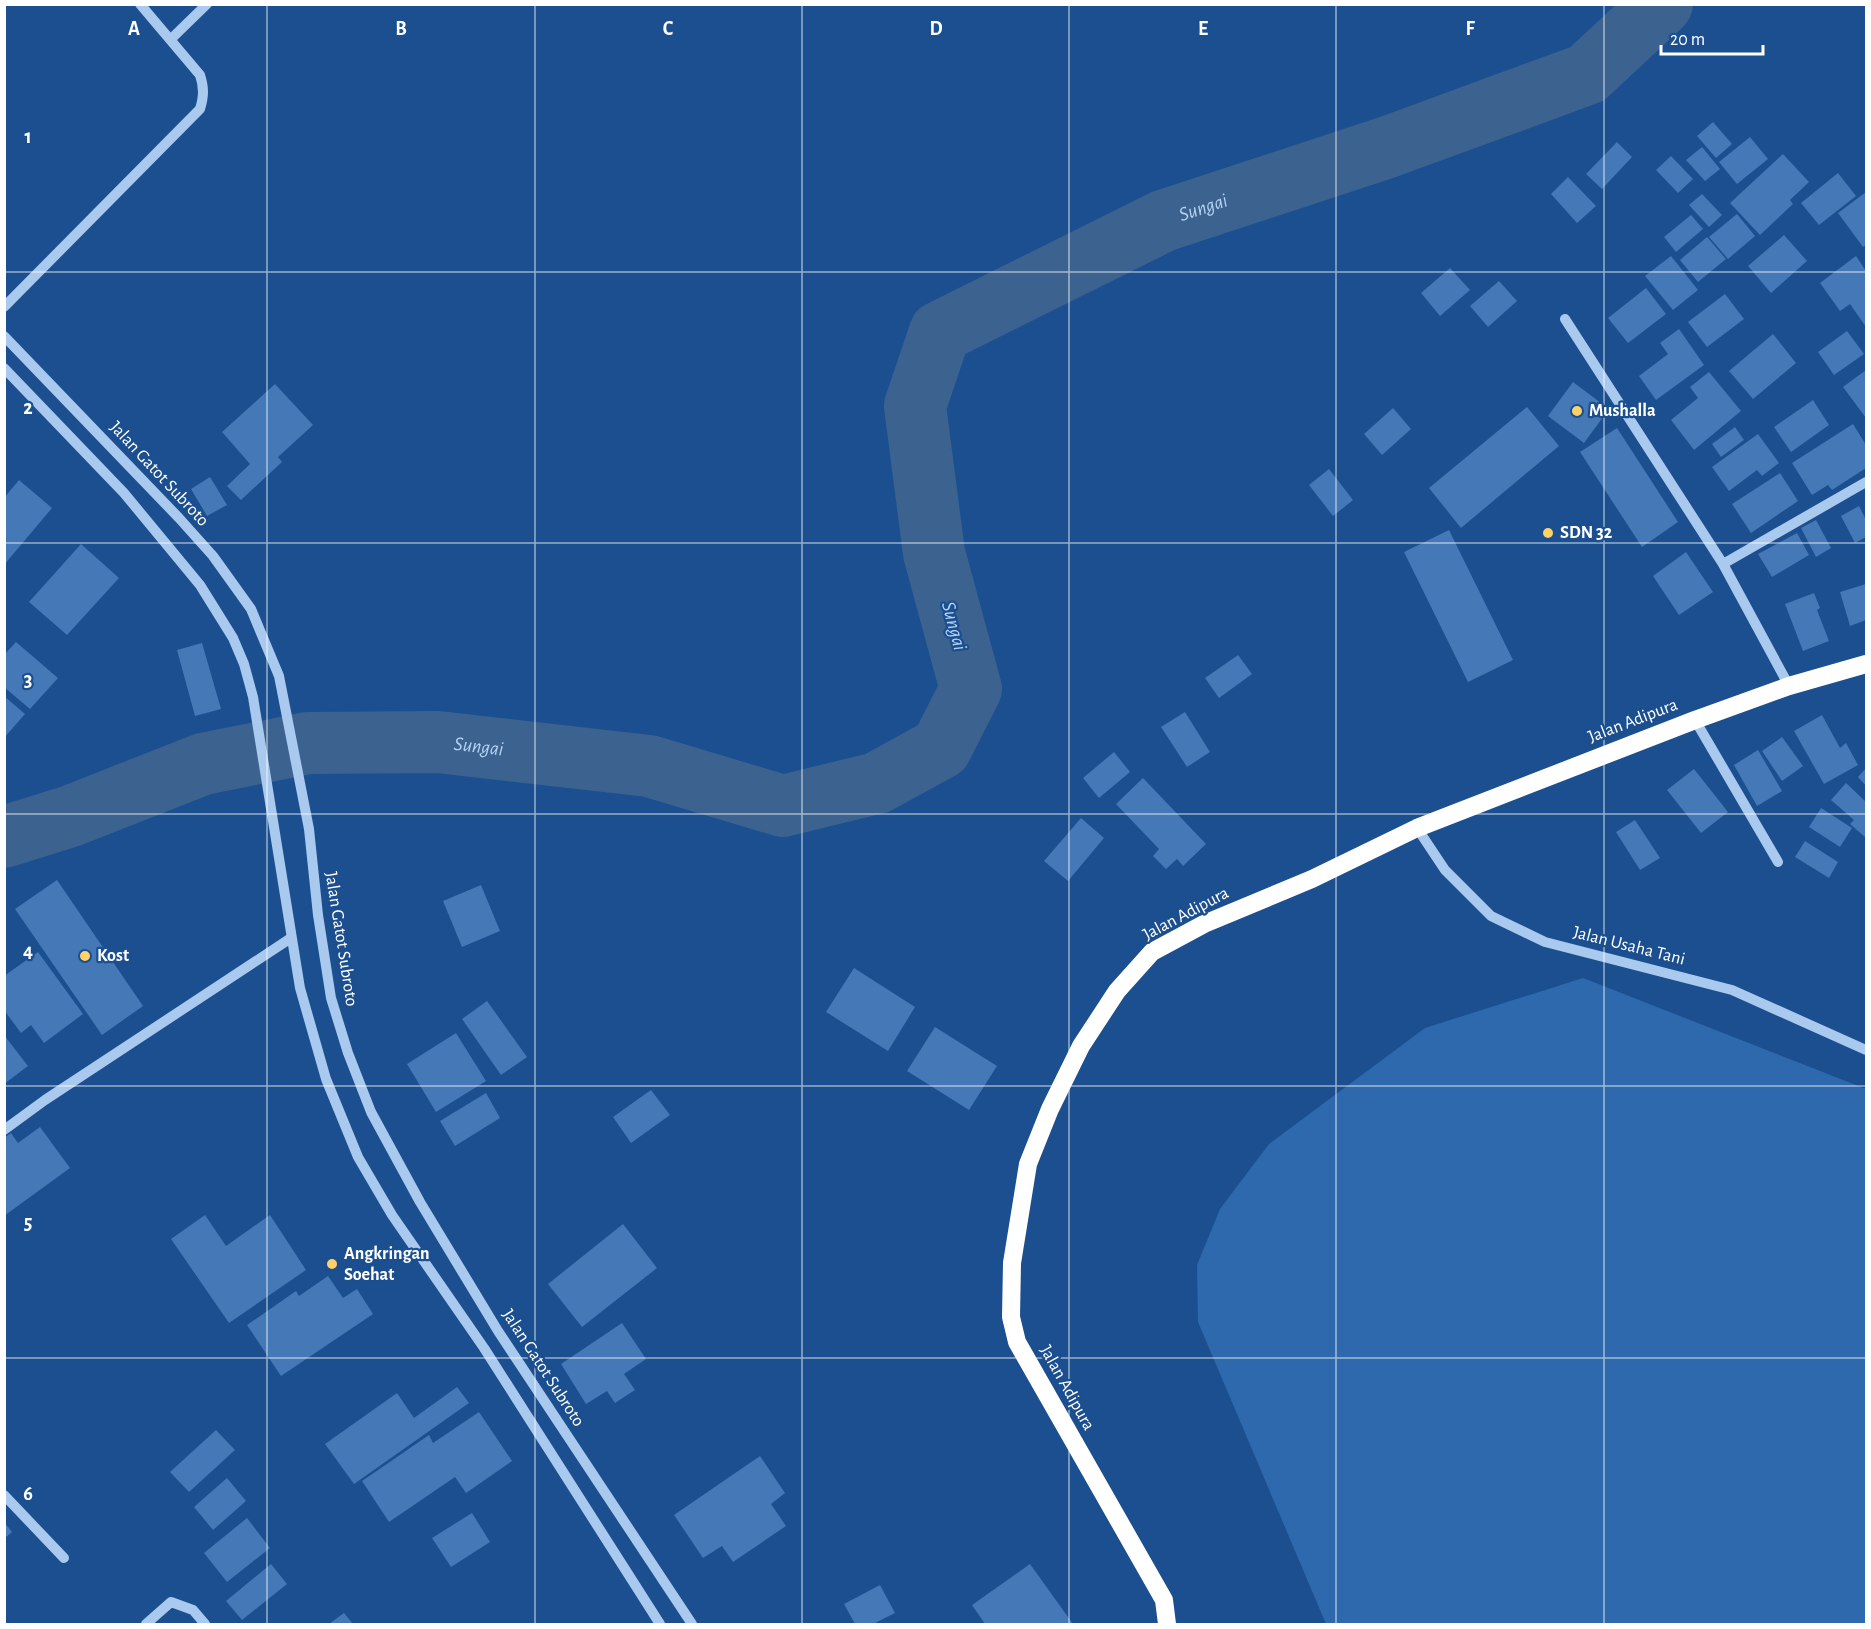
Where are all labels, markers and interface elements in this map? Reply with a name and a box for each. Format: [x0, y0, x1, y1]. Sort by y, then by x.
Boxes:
scale bar [1661, 18, 1763, 56]
text: A [128, 19, 140, 39]
text: B [395, 19, 407, 39]
text: C [663, 19, 674, 39]
text: D [929, 19, 943, 39]
text: E [1198, 19, 1208, 39]
text: F [1465, 19, 1475, 39]
text: 20 m [1670, 31, 1705, 49]
text: 1 [24, 127, 32, 147]
water label: Sungai [1176, 190, 1230, 225]
text: 2 [23, 398, 33, 418]
place label: Mushalla [1589, 402, 1656, 420]
marker: Mushalla [1570, 404, 1584, 418]
street label: Jalan Gatot Subroto [106, 418, 212, 530]
place label: SDN 32 [1560, 524, 1613, 542]
marker: SDN 32 [1541, 526, 1555, 540]
water label: Sungai [938, 599, 970, 653]
text: 3 [24, 670, 32, 690]
street label: Jalan Adipura [1586, 696, 1680, 746]
water label: Sungai [453, 734, 504, 759]
street label: Jalan Gatot Subroto [321, 870, 361, 1008]
street label: Jalan Adipura [1140, 884, 1232, 944]
street label: Jalan Usaha Tani [1571, 923, 1687, 969]
text: 4 [23, 941, 33, 961]
place label: Kost [97, 947, 129, 965]
marker: Kost [78, 949, 92, 963]
text: 5 [24, 1213, 32, 1233]
place label: Angkringan Soehat [344, 1245, 429, 1284]
marker: Angkringan Soehat [325, 1257, 339, 1271]
street label: Jalan Gatot Subroto [498, 1306, 588, 1430]
street label: Jalan Adipura [1036, 1342, 1098, 1434]
text: 6 [23, 1484, 33, 1504]

